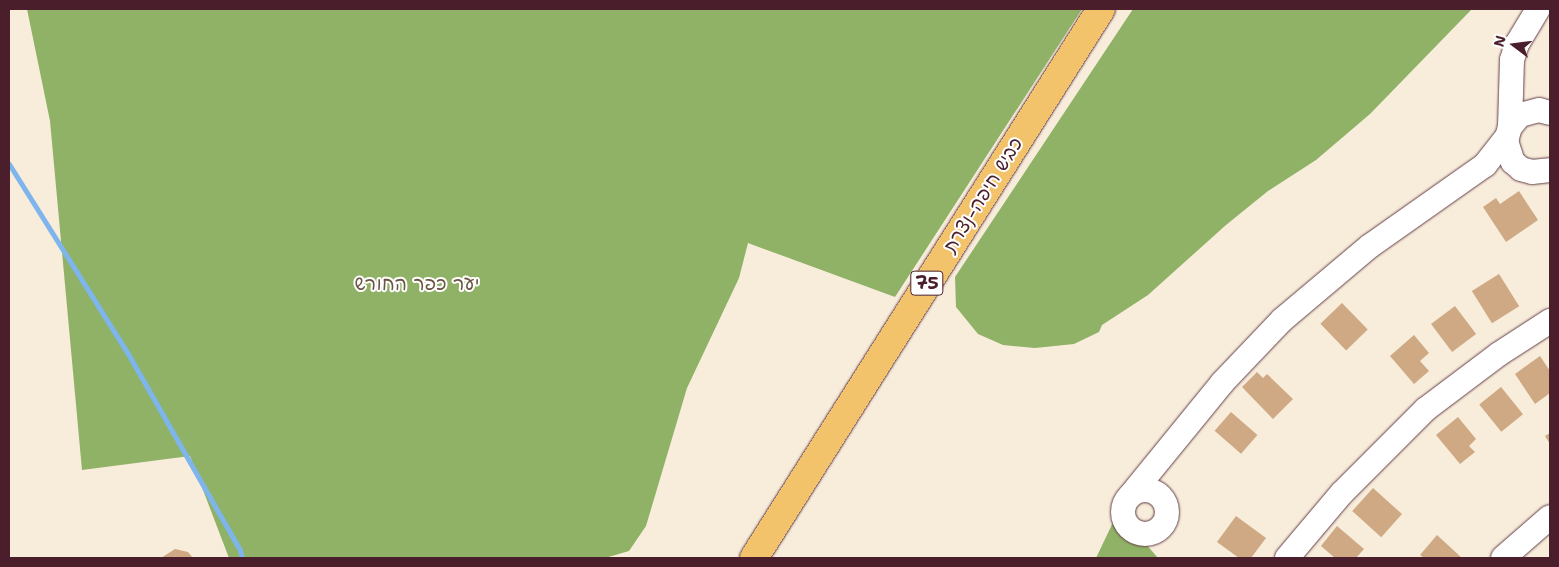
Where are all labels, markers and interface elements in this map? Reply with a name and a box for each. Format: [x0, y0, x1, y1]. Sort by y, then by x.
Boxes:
north arrow [1489, 20, 1539, 70]
text: N [1489, 33, 1510, 49]
street label: כביש חיפה-נצרת [939, 133, 1027, 257]
road number: 75 [910, 268, 944, 298]
park label: יער כפר החורש [355, 273, 479, 295]

